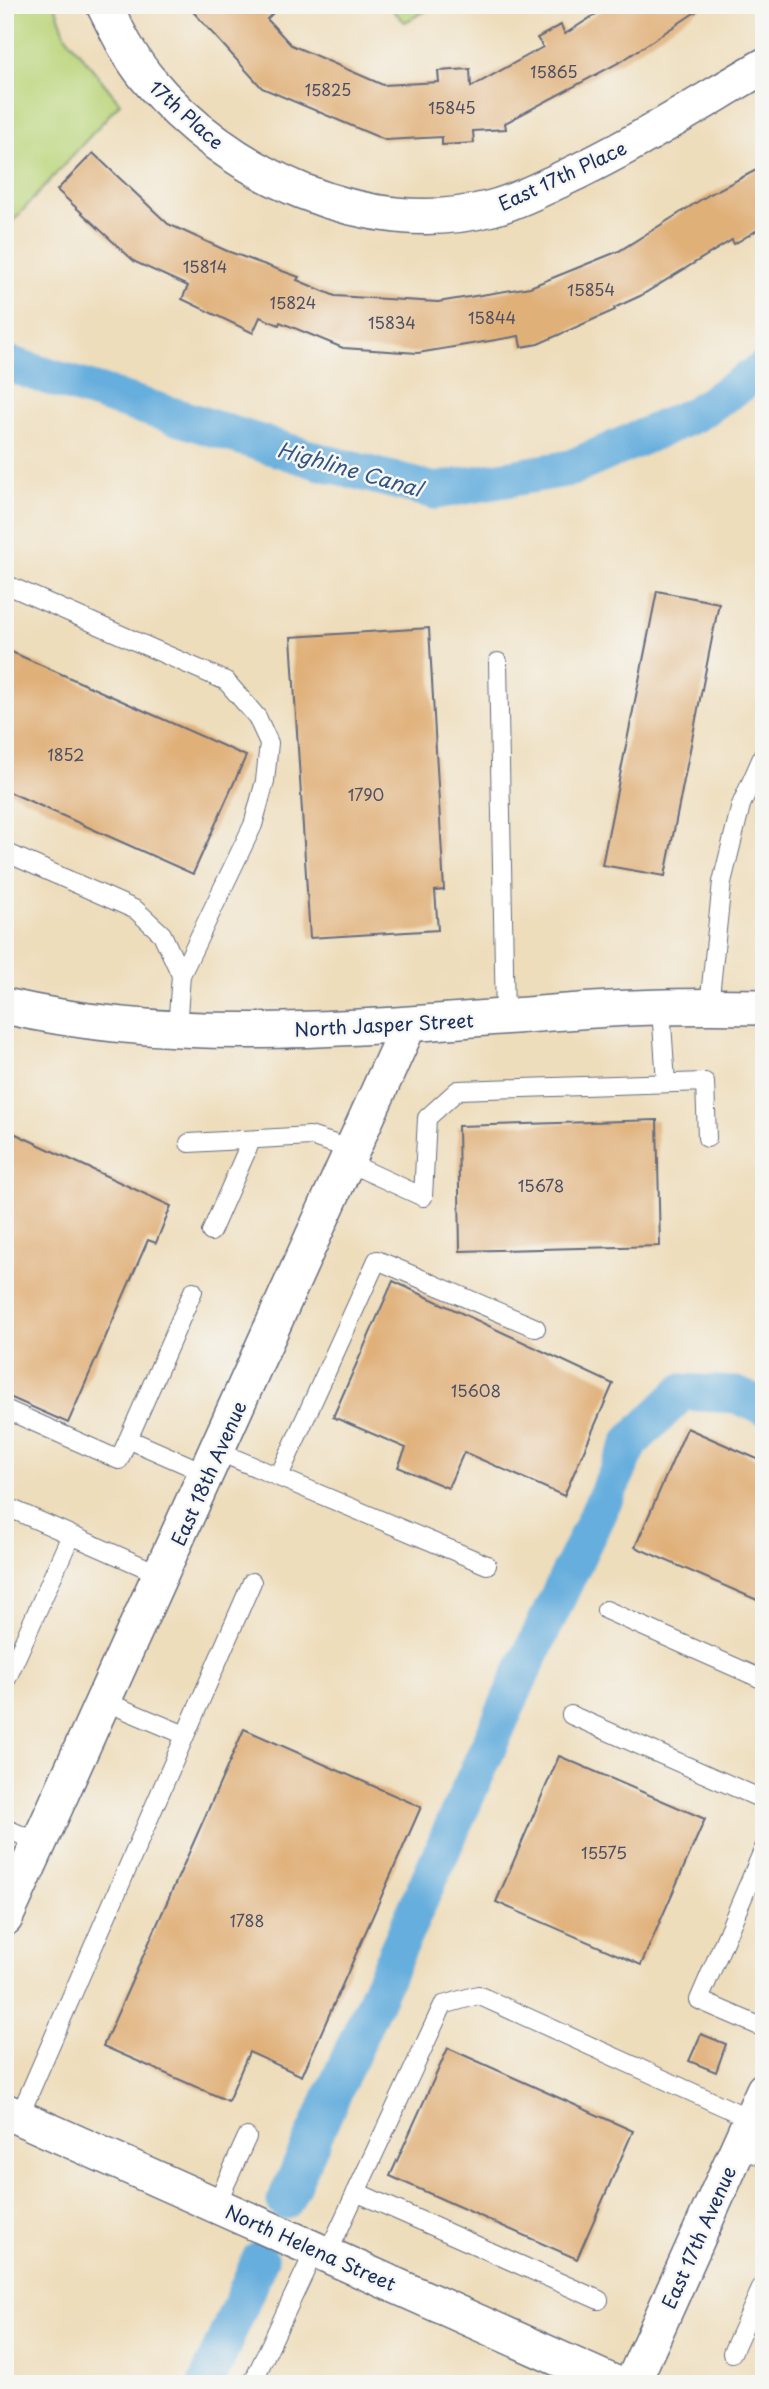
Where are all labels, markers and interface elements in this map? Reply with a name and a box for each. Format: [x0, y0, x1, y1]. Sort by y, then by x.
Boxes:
house number: 15865 [530, 59, 578, 83]
street label: 17th Place [143, 73, 231, 155]
house number: 15825 [305, 77, 351, 101]
house number: 15845 [428, 95, 476, 119]
street label: East 17th Place [493, 133, 631, 217]
house number: 15814 [183, 254, 227, 278]
house number: 15854 [567, 277, 615, 301]
house number: 15824 [270, 290, 316, 314]
house number: 15844 [468, 305, 516, 329]
house number: 15834 [368, 310, 416, 334]
water label: Highline Canal [274, 432, 429, 505]
house number: 1852 [48, 742, 84, 766]
house number: 1790 [348, 782, 384, 806]
street label: North Jasper Street [294, 1005, 474, 1043]
house number: 15678 [518, 1173, 564, 1197]
house number: 15608 [451, 1378, 501, 1402]
street label: East 18th Avenue [163, 1396, 253, 1550]
house number: 15575 [581, 1840, 627, 1864]
house number: 1788 [230, 1908, 264, 1932]
street label: East 17th Avenue [654, 2161, 742, 2313]
street label: North Helena Street [221, 2197, 401, 2297]

